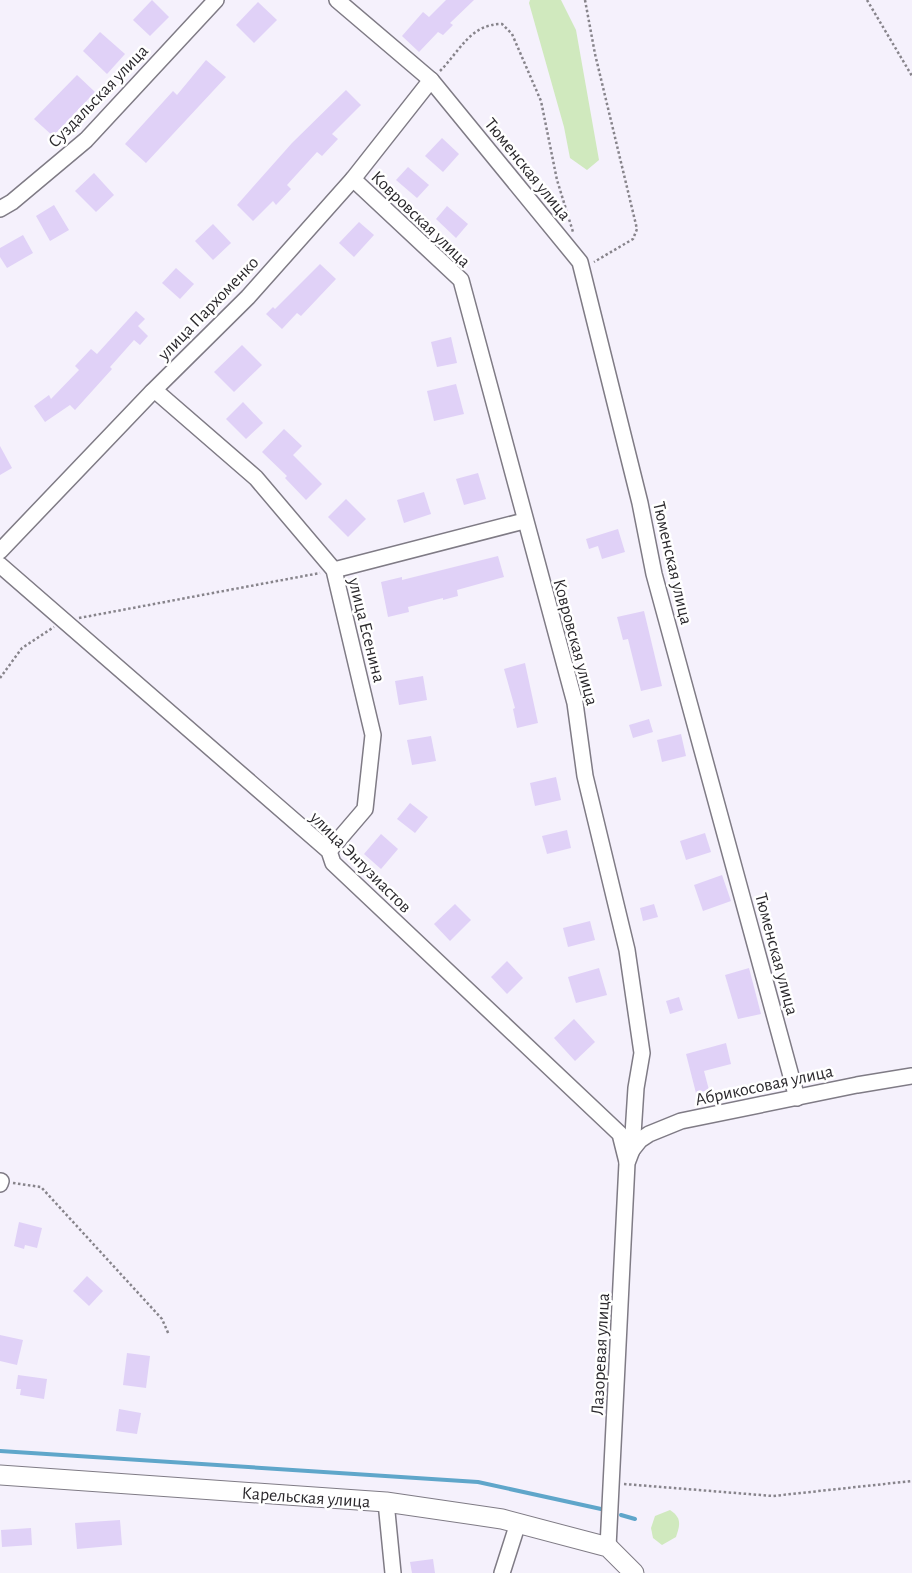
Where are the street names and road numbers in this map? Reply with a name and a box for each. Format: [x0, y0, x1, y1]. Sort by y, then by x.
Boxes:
street label: Суздальская улица [45, 42, 152, 152]
street label: Тюменская улица [481, 115, 574, 224]
street label: Ковровская улица [367, 168, 473, 271]
street label: улица Пархоменко [154, 253, 262, 365]
street label: Тюменская улица [649, 500, 695, 626]
street label: улица Есенина [344, 575, 388, 684]
street label: Ковровская улица [549, 577, 601, 707]
street label: улица Энтузиастов [305, 808, 414, 917]
street label: Тюменская улица [751, 891, 801, 1017]
street label: Абрикосовая улица [693, 1062, 835, 1109]
street label: Лазоревая улица [589, 1292, 613, 1416]
street label: Карельская улица [241, 1485, 371, 1511]

